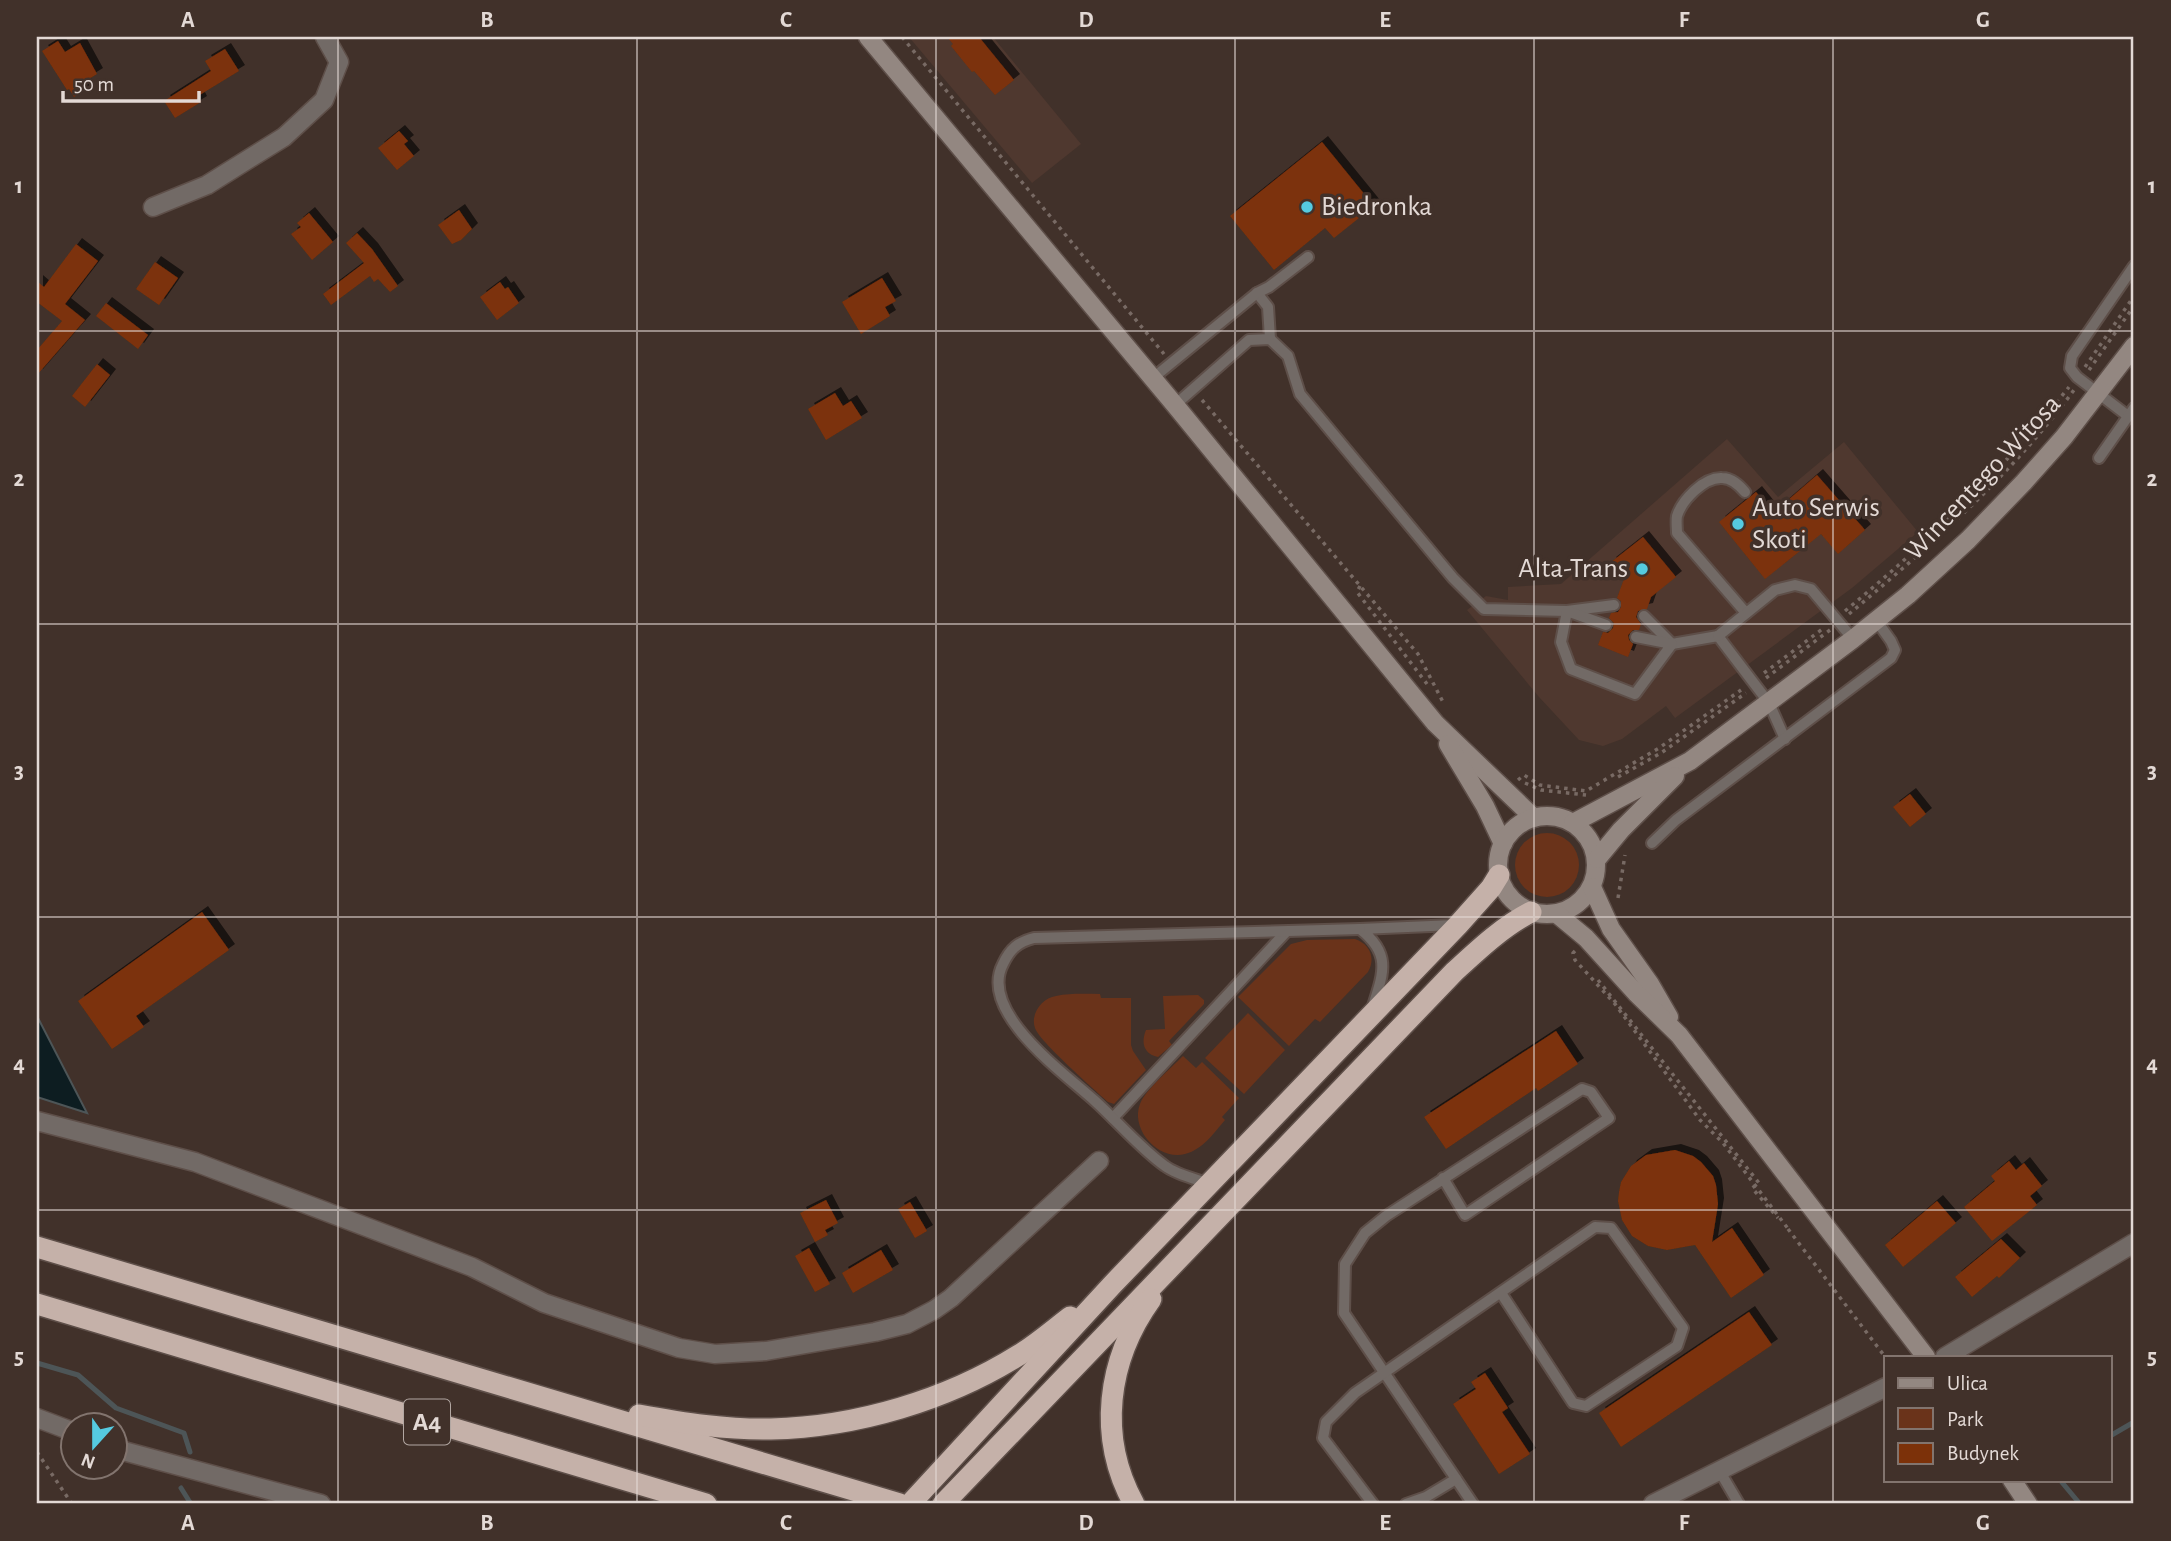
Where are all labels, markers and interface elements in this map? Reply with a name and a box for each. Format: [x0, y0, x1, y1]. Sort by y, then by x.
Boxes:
text: A [181, 9, 195, 32]
text: B [480, 9, 494, 32]
text: C [780, 9, 792, 32]
text: D [1078, 9, 1094, 32]
text: E [1379, 9, 1391, 32]
text: F [1679, 9, 1690, 32]
text: G [1976, 9, 1990, 32]
scale bar [63, 60, 200, 104]
text: 50 m [74, 74, 114, 95]
text: 1 [15, 175, 23, 198]
text: 1 [2148, 175, 2156, 198]
place label: Biedronka [1321, 193, 1432, 221]
marker: Biedronka [1299, 199, 1315, 215]
street label: Wincentego Witosa [1899, 390, 2067, 566]
text: 2 [14, 468, 25, 491]
text: 2 [2147, 468, 2158, 491]
place label: Auto Serwis Skoti [1752, 494, 1880, 554]
marker: Auto Serwis Skoti [1730, 516, 1746, 532]
place label: Alta-Trans [1518, 555, 1628, 583]
marker: Alta-Trans [1634, 561, 1650, 577]
text: 3 [14, 760, 24, 783]
text: 3 [2147, 760, 2157, 783]
text: 4 [13, 1053, 25, 1076]
text: 4 [2146, 1053, 2158, 1076]
text: 5 [14, 1346, 24, 1369]
text: 5 [2147, 1346, 2157, 1369]
legend [1884, 1356, 2112, 1482]
text: Ulica [1947, 1373, 1988, 1394]
road number: A4 [404, 1400, 450, 1444]
text: Park [1947, 1409, 1984, 1430]
north arrow [60, 1412, 130, 1482]
text: Budynek [1947, 1443, 2019, 1464]
text: N [79, 1449, 98, 1472]
text: A [181, 1512, 195, 1535]
text: B [480, 1512, 494, 1535]
text: C [780, 1512, 792, 1535]
text: D [1078, 1512, 1094, 1535]
text: E [1379, 1512, 1391, 1535]
text: F [1679, 1512, 1690, 1535]
text: G [1976, 1512, 1990, 1535]

